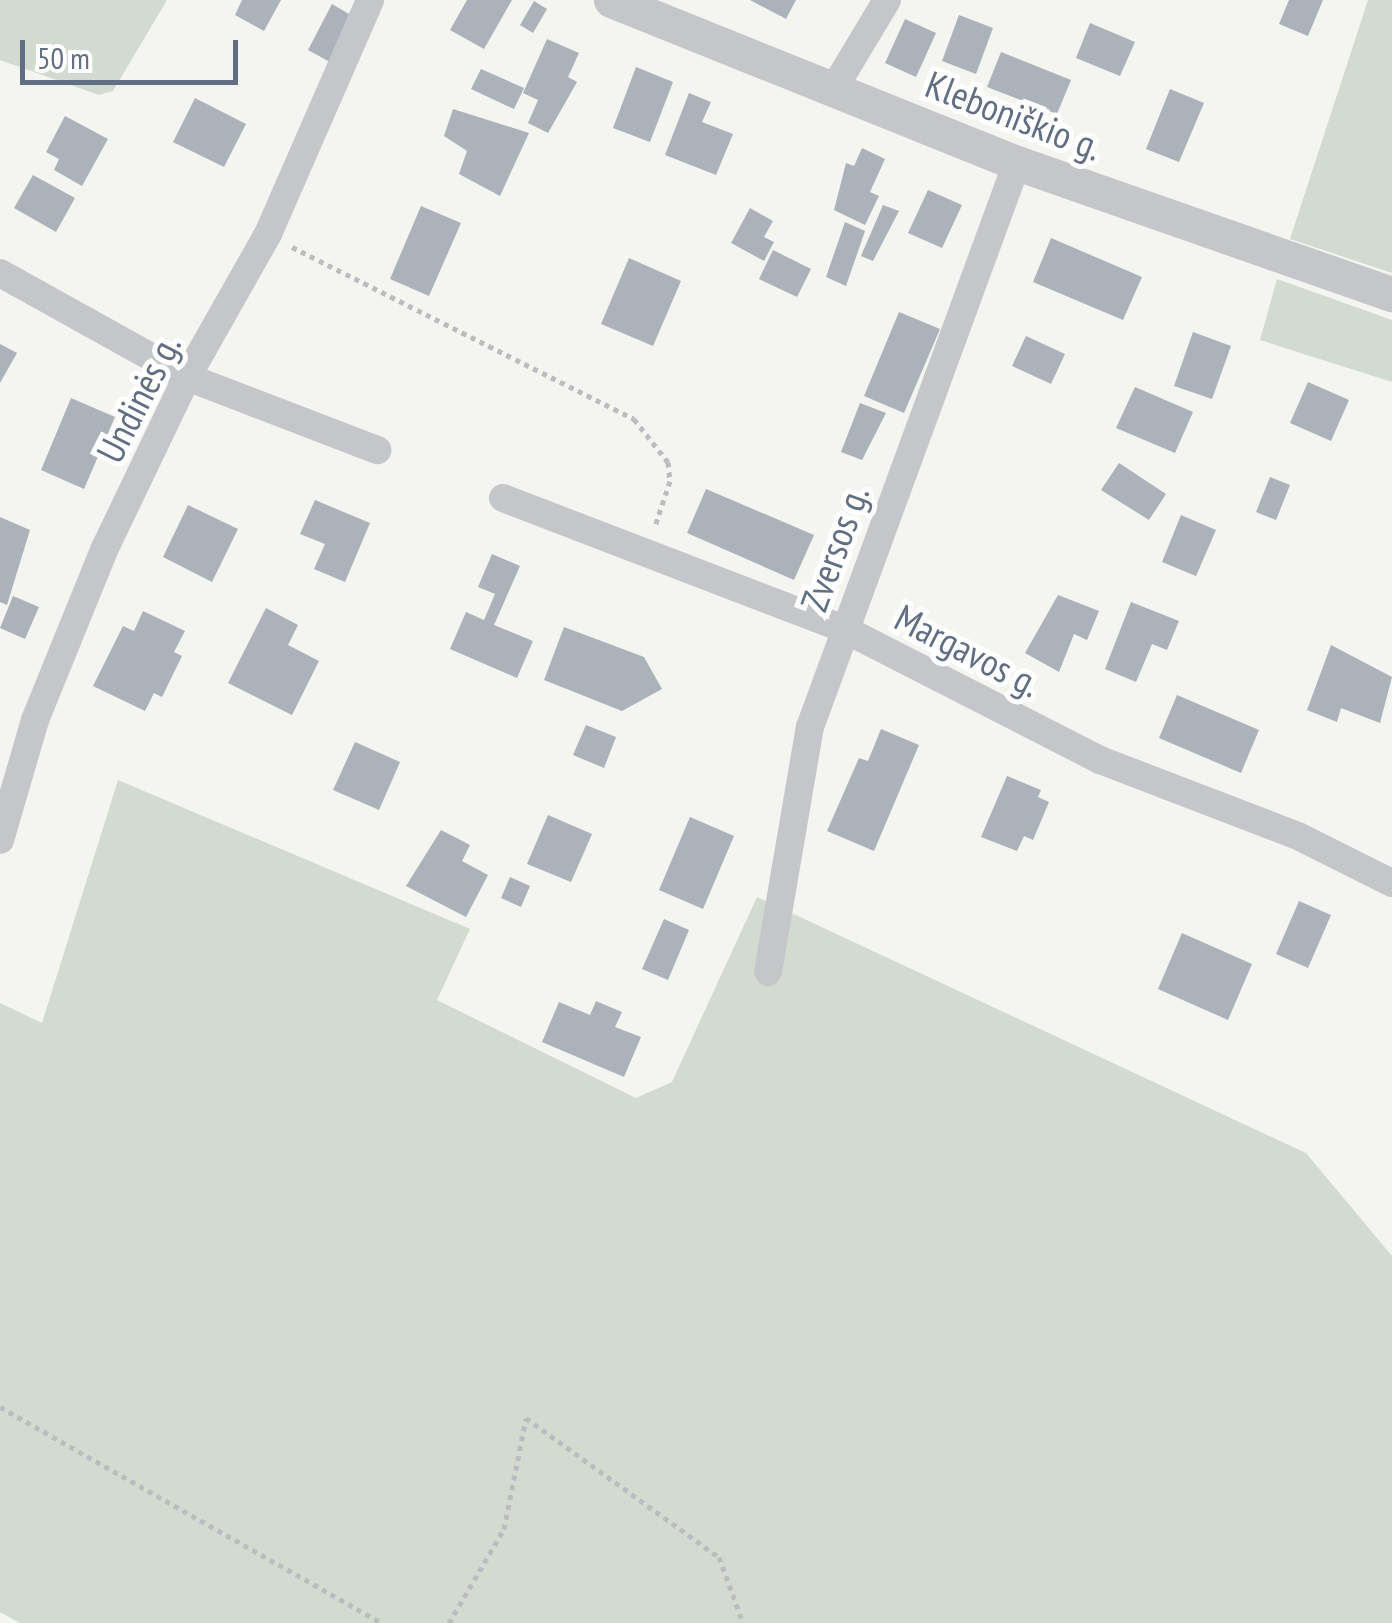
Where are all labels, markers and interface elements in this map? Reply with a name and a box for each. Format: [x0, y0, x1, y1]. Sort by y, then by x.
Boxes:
scale bar [25, 20, 242, 82]
text: 50 m [37, 38, 90, 77]
street label: Kleboniškio g. [920, 61, 1108, 169]
street label: Undinės g. [86, 326, 190, 470]
street label: Zversos g. [790, 479, 878, 617]
street label: Margavos g. [888, 594, 1048, 706]

